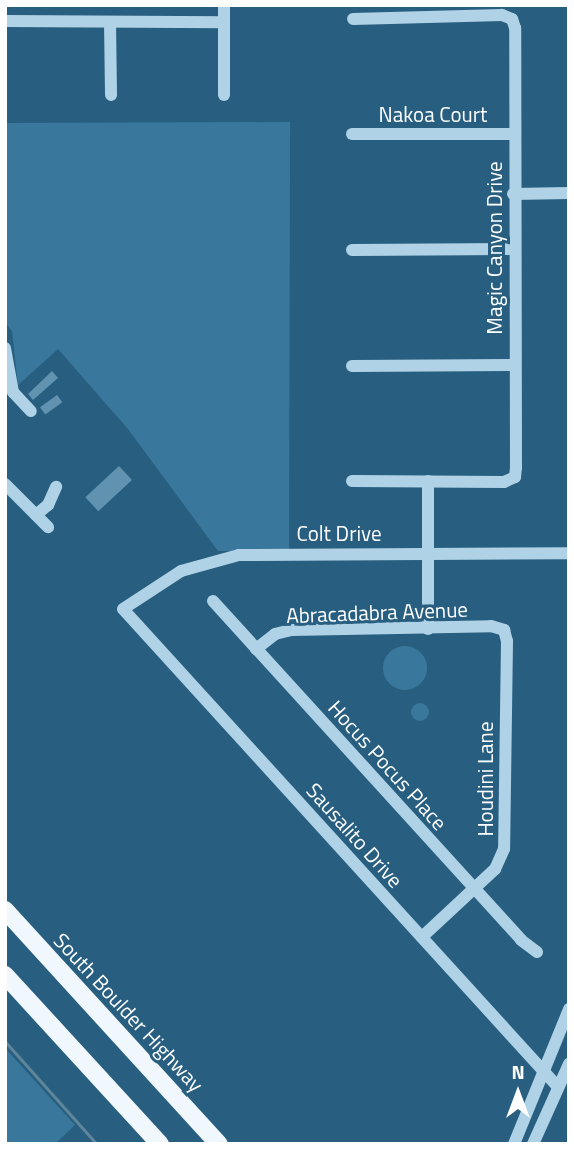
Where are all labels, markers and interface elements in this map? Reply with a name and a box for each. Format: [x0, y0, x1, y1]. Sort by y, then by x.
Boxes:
street label: Nakoa Court [379, 101, 487, 127]
street label: Magic Canyon Drive [481, 161, 507, 335]
street label: Colt Drive [296, 520, 382, 546]
street label: Abracadabra Avenue [286, 596, 468, 628]
street label: Hocus Pocus Place [323, 695, 453, 835]
street label: Houdini Lane [472, 722, 498, 836]
street label: Sausalito Drive [302, 778, 408, 892]
street label: South Boulder Highway [49, 927, 209, 1097]
text: N [511, 1057, 525, 1086]
north arrow [483, 1058, 553, 1128]

